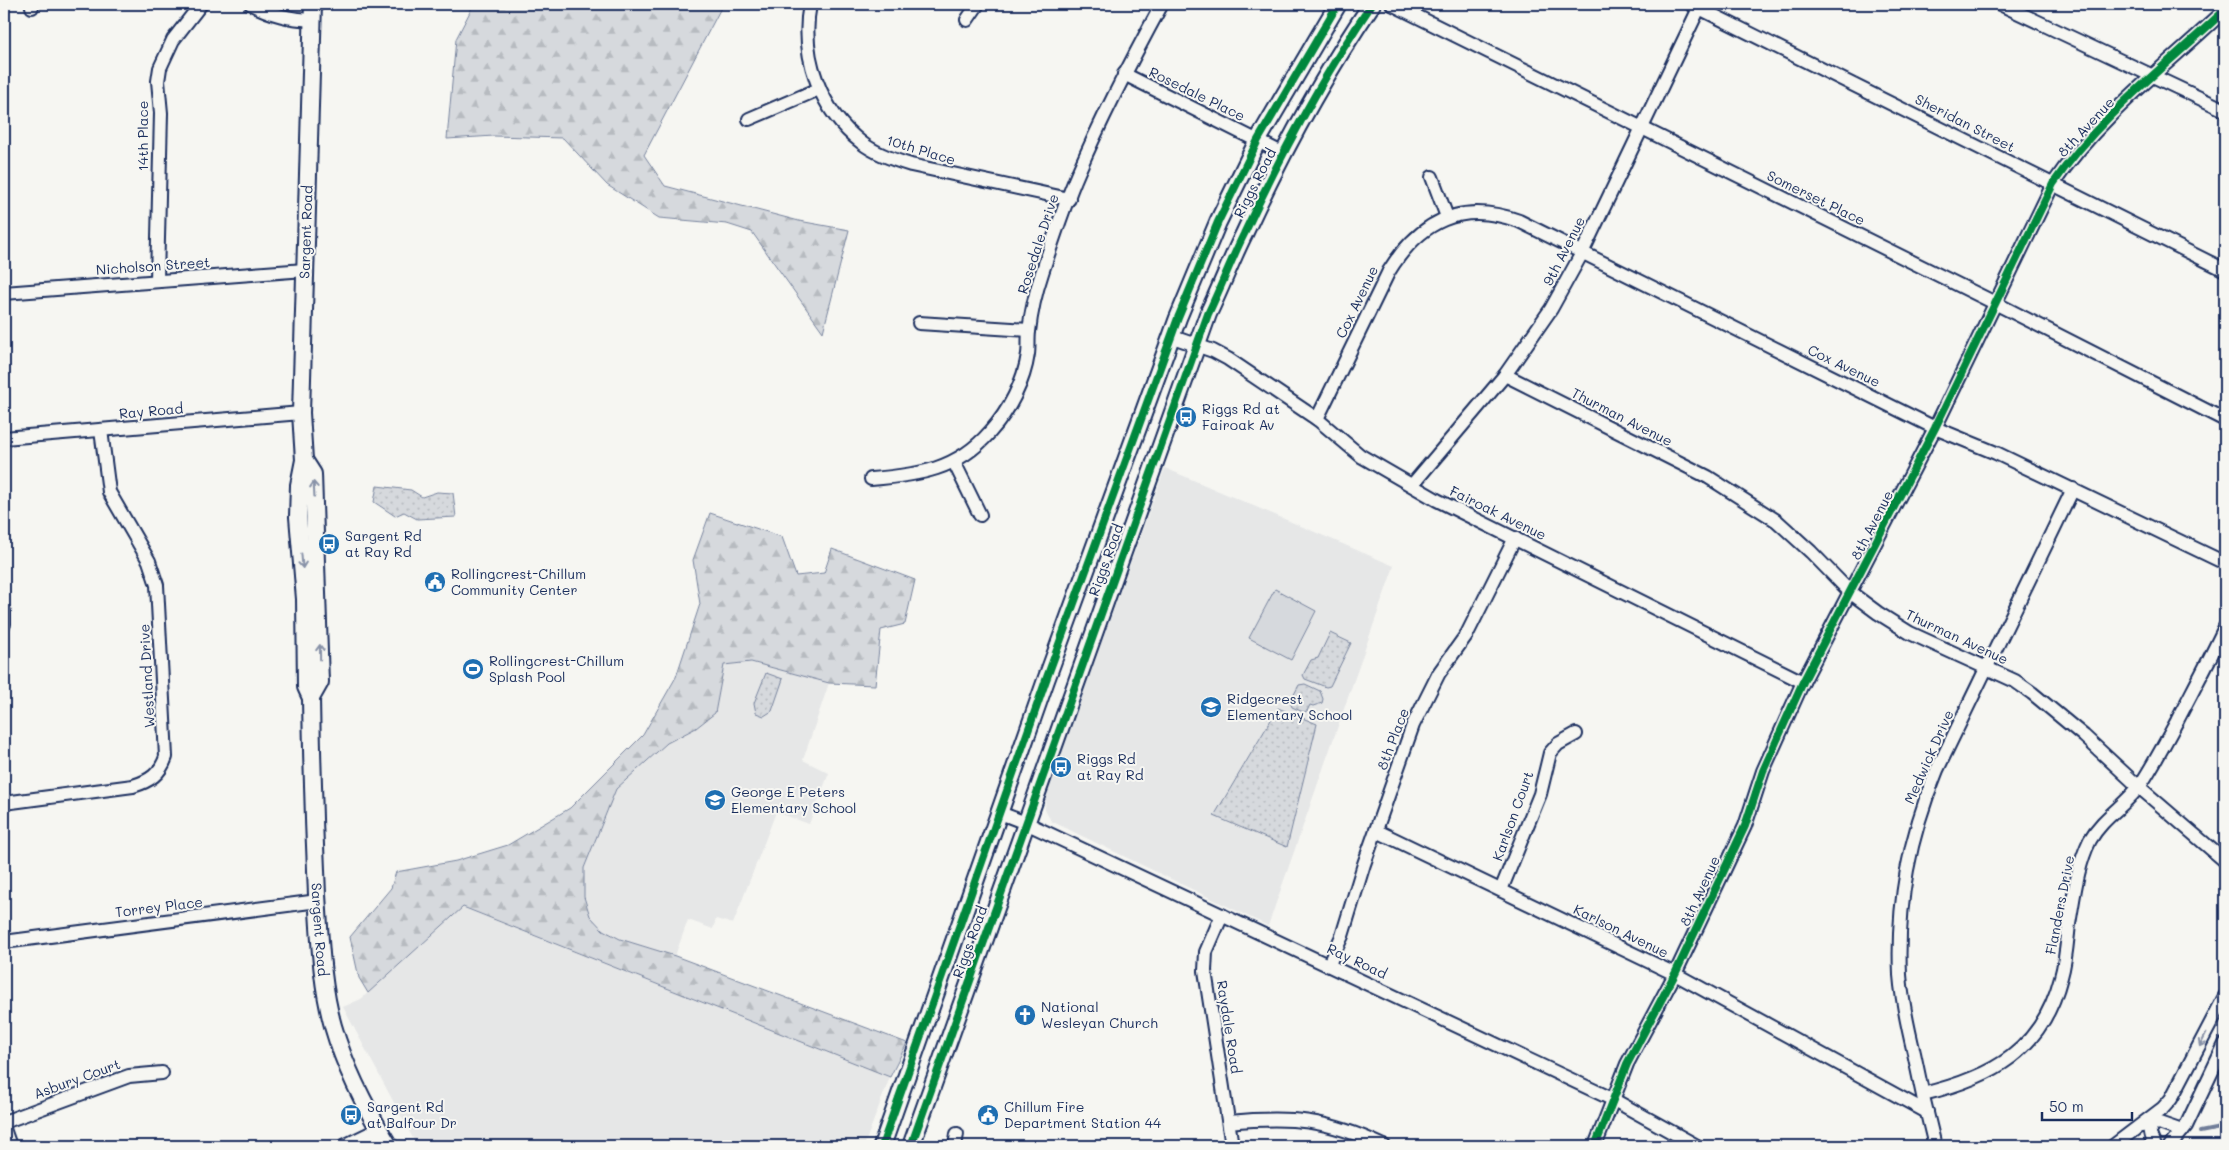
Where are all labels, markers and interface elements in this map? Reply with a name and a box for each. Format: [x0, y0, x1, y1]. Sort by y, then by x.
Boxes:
street label: Rosedale Place [1146, 62, 1248, 125]
street label: Sheridan Street [1912, 89, 2019, 156]
street label: 8th Avenue [2053, 93, 2118, 161]
street label: 14th Place [133, 101, 152, 171]
street label: 10th Place [884, 130, 958, 169]
street label: Riggs Road [1229, 145, 1280, 221]
street label: Somerset Place [1764, 166, 1868, 230]
street label: Sargent Road [294, 185, 317, 279]
street label: Rosedale Drive [1012, 191, 1063, 296]
street label: 9th Avenue [1538, 213, 1589, 289]
street label: Nicholson Street [95, 252, 211, 279]
street label: Cox Avenue [1331, 262, 1382, 341]
street label: Cox Avenue [1805, 340, 1884, 391]
street label: Thurman Avenue [1568, 383, 1676, 450]
street label: Ray Road [118, 398, 184, 423]
place label: Riggs Rd at Fairoak Av [1202, 399, 1280, 434]
bus stop icon: Riggs Rd at Fairoak Av [1174, 405, 1198, 429]
street label: Fairoak Avenue [1447, 481, 1550, 544]
one-way arrow [310, 482, 319, 498]
street label: 8th Avenue [1846, 487, 1897, 563]
street label: Riggs Road [1084, 521, 1127, 599]
place label: Sargent Rd at Ray Rd [345, 526, 422, 561]
bus stop icon: Sargent Rd at Ray Rd [317, 532, 341, 556]
one-way arrow [297, 552, 307, 568]
place label: Rollingcrest-Chillum Community Center [451, 564, 586, 599]
public building icon: Rollingcrest-Chillum Community Center [423, 570, 447, 594]
street label: Thurman Avenue [1903, 604, 2011, 669]
street label: Westland Drive [134, 623, 159, 729]
one-way arrow [315, 644, 325, 660]
place label: Rollingcrest-Chillum Splash Pool [489, 651, 624, 686]
sports icon: Rollingcrest-Chillum Splash Pool [461, 657, 485, 681]
place label: Ridgecrest Elementary School [1227, 689, 1353, 724]
school or university icon: Ridgecrest Elementary School [1199, 695, 1223, 719]
street label: 8th Place [1372, 705, 1413, 772]
street label: Medwick Drive [1899, 707, 1958, 807]
place label: Riggs Rd at Ray Rd [1077, 749, 1144, 784]
bus stop icon: Riggs Rd at Ray Rd [1049, 755, 1073, 779]
street label: Karlson Court [1487, 768, 1538, 863]
place label: George E Peters Elementary School [731, 782, 857, 817]
school or university icon: George E Peters Elementary School [703, 788, 727, 812]
street label: 8th Avenue [1675, 853, 1724, 929]
street label: Flanders Drive [2041, 854, 2078, 956]
street label: Sargent Road [307, 882, 333, 978]
street label: Torrey Place [114, 892, 204, 921]
street label: Karlson Avenue [1571, 899, 1672, 962]
street label: Riggs Road [948, 903, 991, 981]
street label: Ray Road [1324, 938, 1391, 983]
street label: Raydale Road [1213, 979, 1246, 1075]
place label: National Wesleyan Church [1041, 997, 1158, 1032]
church icon: National Wesleyan Church [1013, 1003, 1037, 1027]
one-way arrow [2198, 1032, 2207, 1047]
street label: Asbury Court [31, 1054, 123, 1103]
scale bar [2042, 1090, 2132, 1122]
text: 50 m [2049, 1096, 2084, 1116]
place label: Sargent Rd at Balfour Dr [367, 1097, 457, 1132]
place label: Chillum Fire Department Station 44 [1004, 1097, 1162, 1132]
bus stop icon: Sargent Rd at Balfour Dr [339, 1103, 363, 1127]
public building icon: Chillum Fire Department Station 44 [976, 1103, 1000, 1127]

